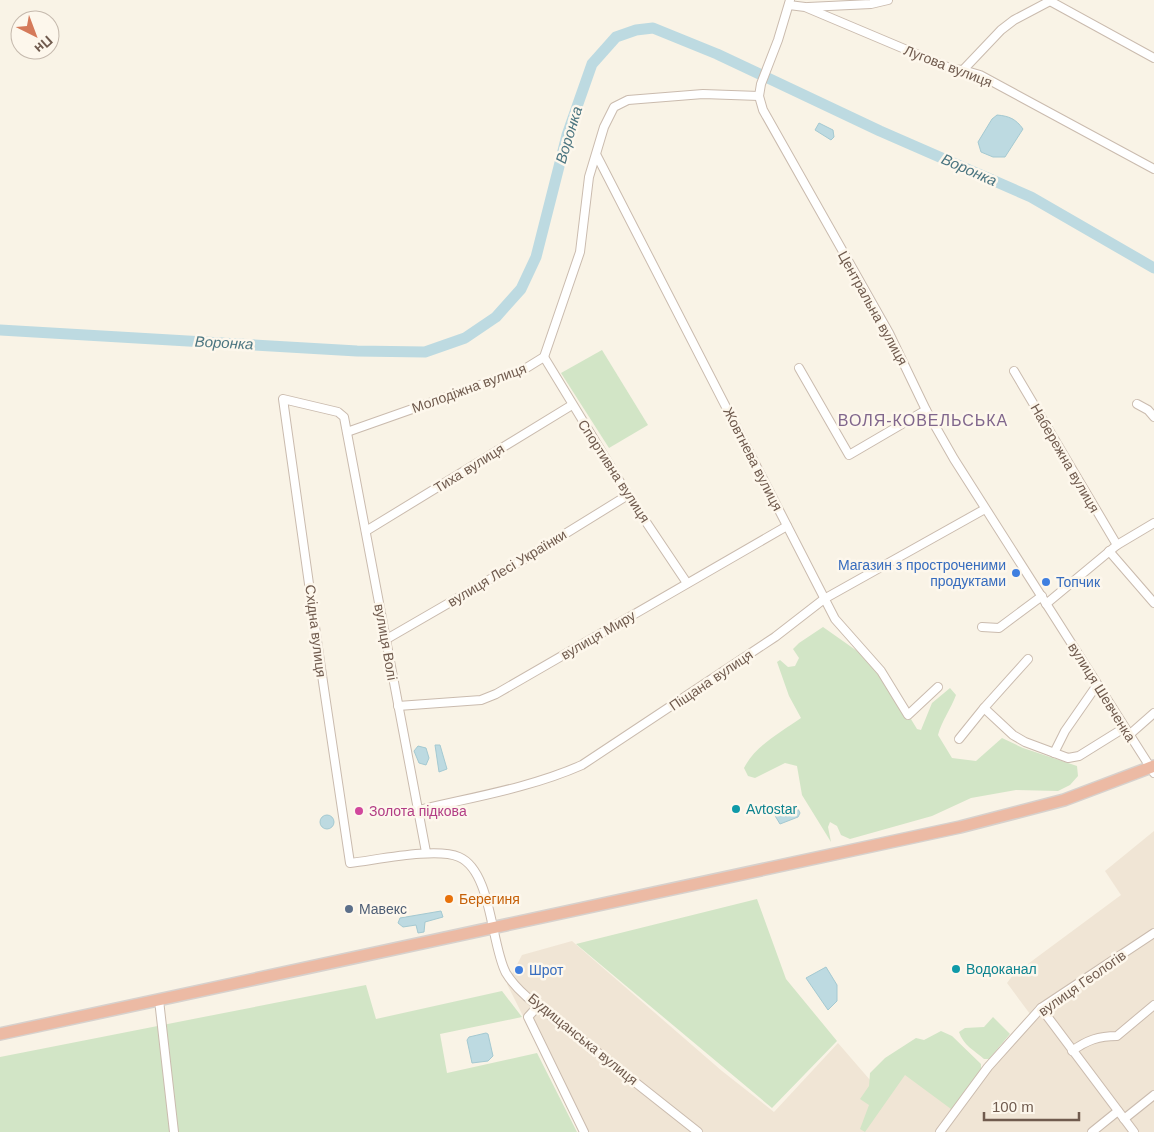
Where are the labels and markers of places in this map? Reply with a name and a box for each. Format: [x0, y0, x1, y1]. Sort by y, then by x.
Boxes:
place label: Магазин з простроченими продуктами [838, 557, 1006, 589]
marker: Магазин з простроченими продуктами [1010, 567, 1022, 579]
place label: Топчик [1056, 574, 1101, 590]
marker: Топчик [1040, 576, 1052, 588]
place label: Avtostar [746, 801, 797, 817]
place label: Золота підкова [369, 803, 467, 819]
marker: Avtostar [730, 803, 742, 815]
marker: Золота підкова [353, 805, 365, 817]
place label: Берегиня [459, 891, 520, 907]
marker: Берегиня [443, 893, 455, 905]
place label: Мавекс [359, 901, 407, 917]
marker: Мавекс [343, 903, 355, 915]
place label: Водоканал [966, 961, 1037, 977]
place label: Шрот [529, 962, 564, 978]
marker: Водоканал [950, 963, 962, 975]
marker: Шрот [513, 964, 525, 976]

